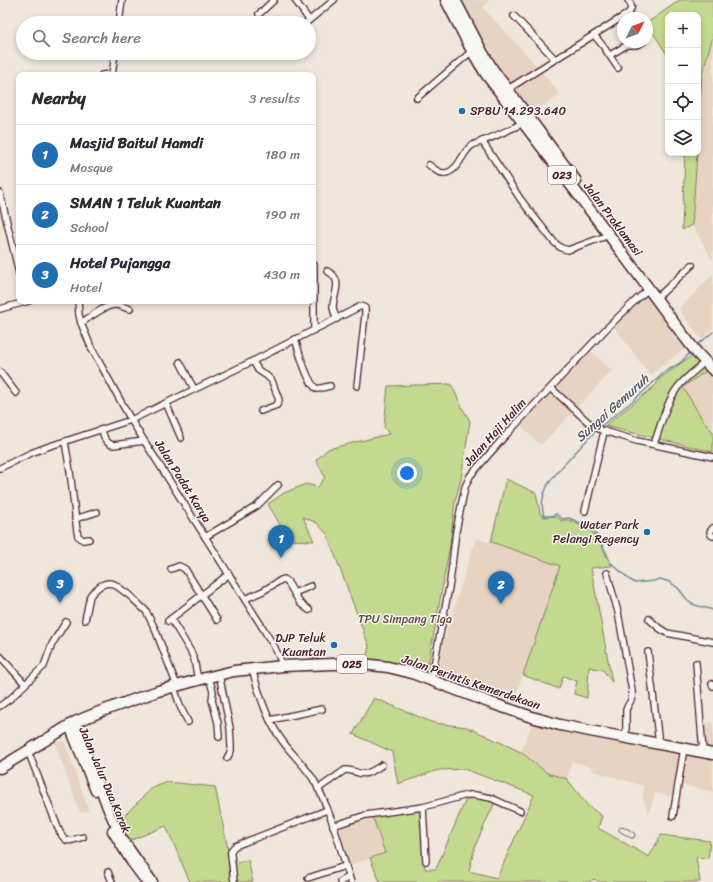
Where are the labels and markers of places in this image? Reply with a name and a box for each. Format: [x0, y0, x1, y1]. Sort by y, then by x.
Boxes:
place label: SPBU 14.293.640 [470, 100, 566, 122]
marker: SPBU 14.293.640 [457, 106, 467, 116]
place label: Water Park Pelangi Regency [553, 514, 640, 550]
pin: 1 [268, 525, 294, 558]
marker: Water Park Pelangi Regency [642, 527, 652, 537]
pin: 3 [47, 570, 73, 603]
pin: 2 [488, 571, 514, 604]
place label: DJP Teluk Kuantan [275, 627, 327, 663]
marker: DJP Teluk Kuantan [329, 640, 339, 650]

